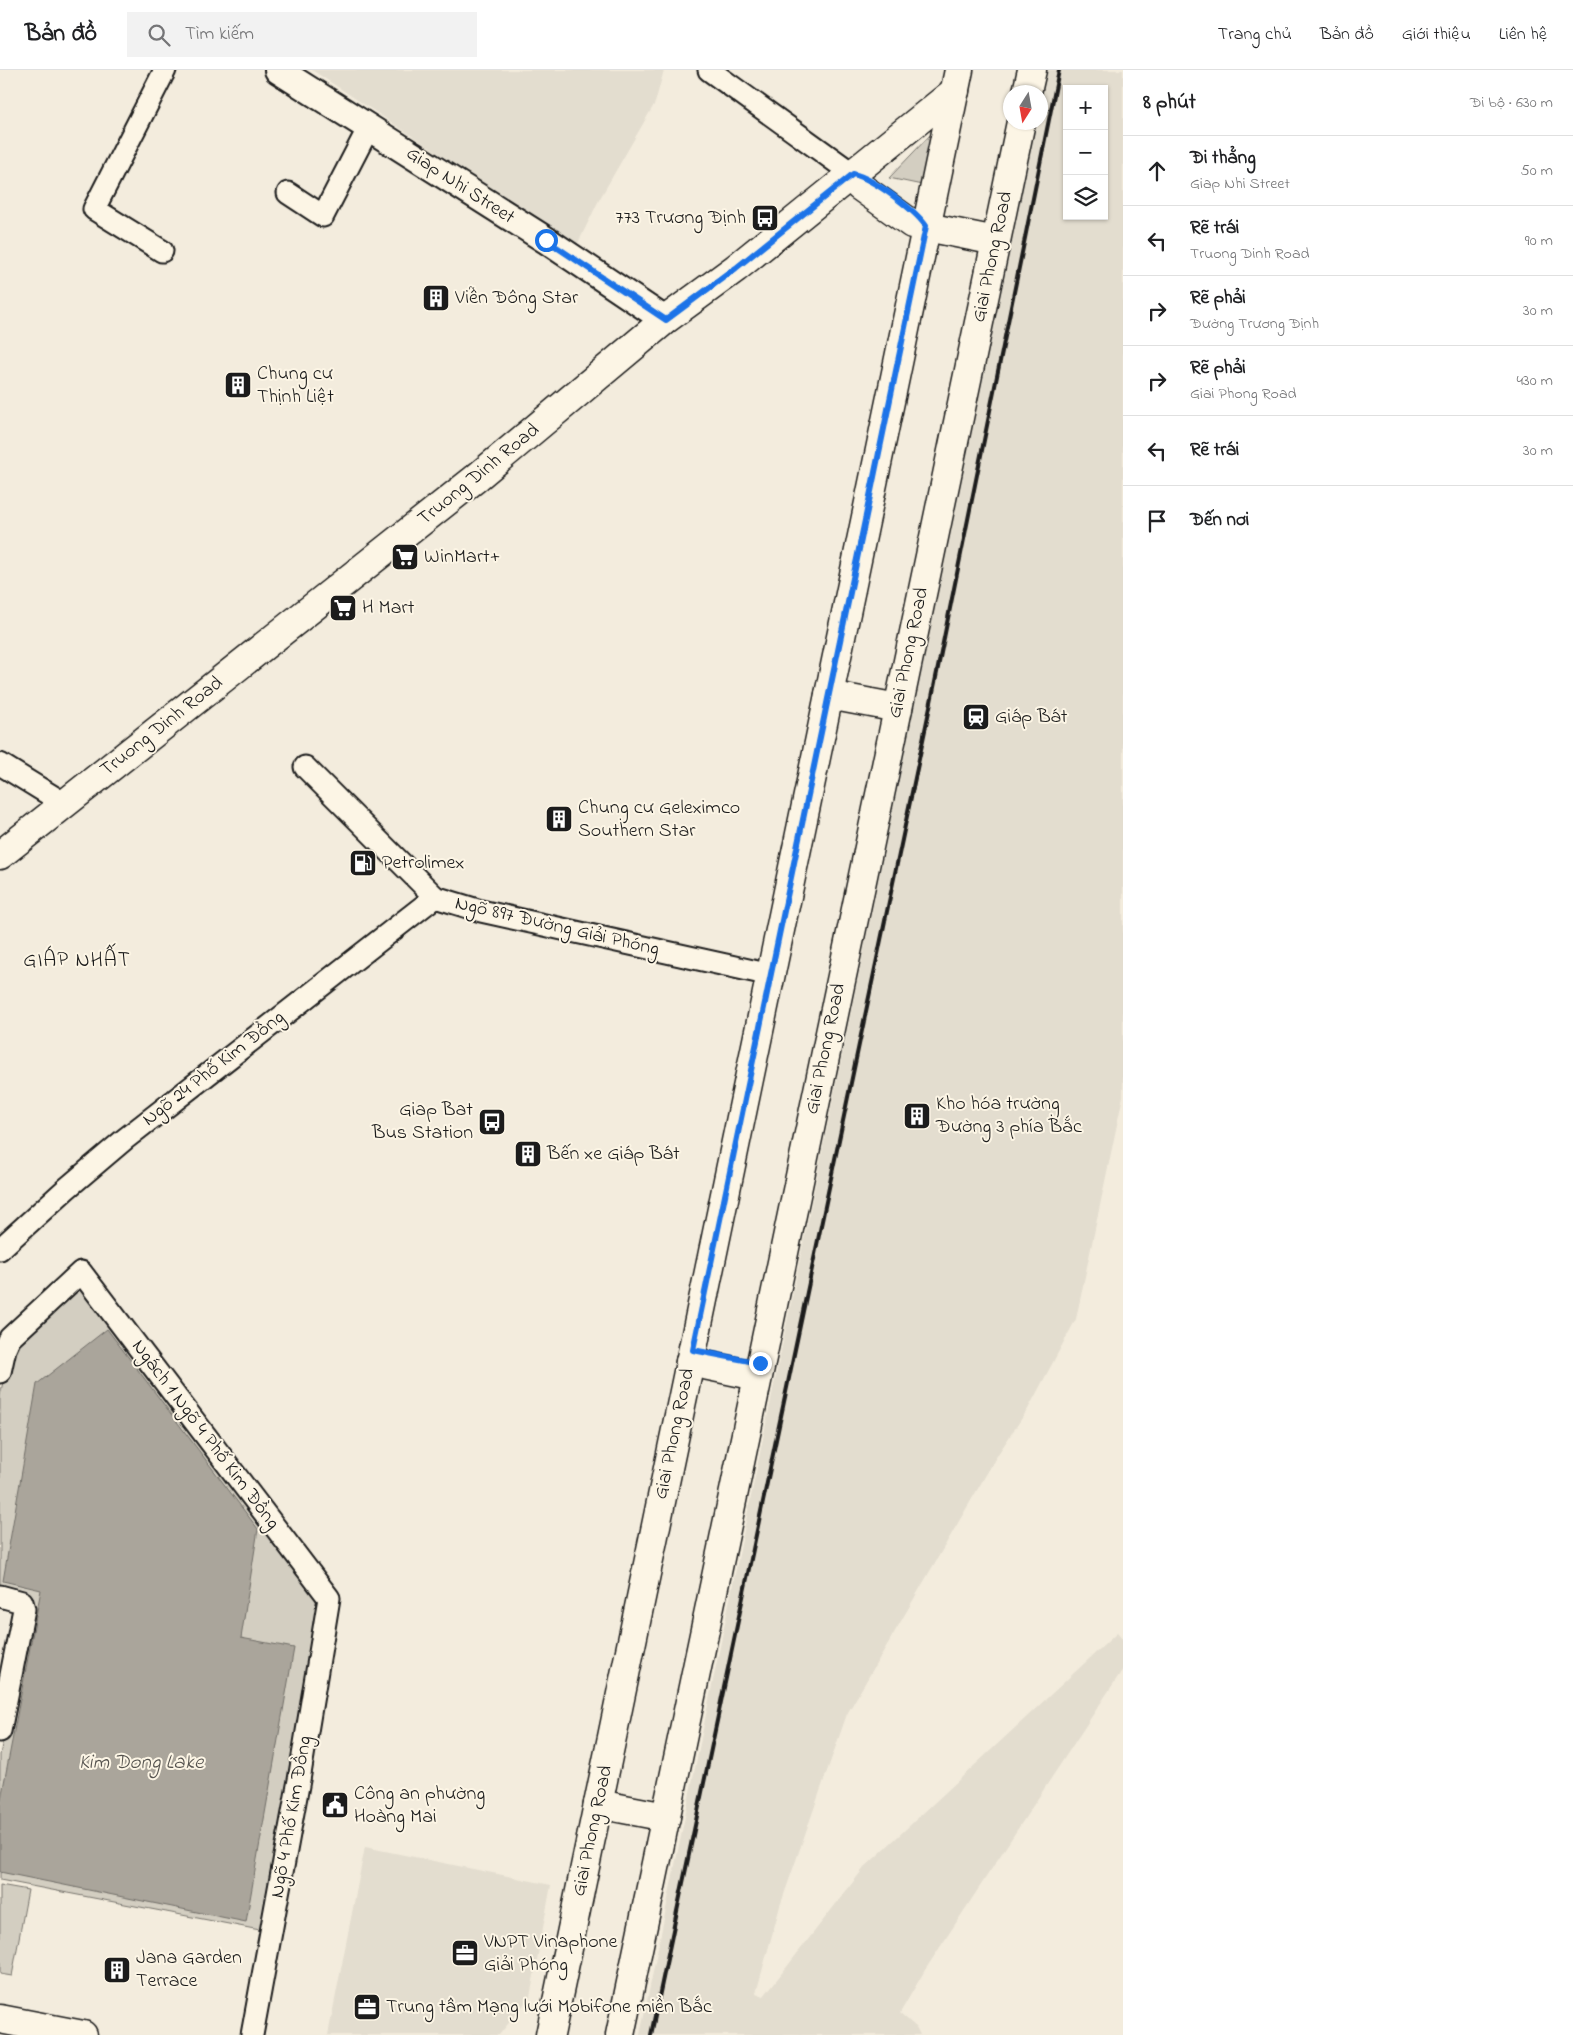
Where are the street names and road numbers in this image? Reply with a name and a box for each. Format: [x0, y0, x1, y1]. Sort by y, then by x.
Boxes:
street label: Giap Nhi Street [400, 140, 520, 232]
street label: Giai Phong Road [965, 189, 1022, 325]
street label: Truong Dinh Road [412, 417, 547, 534]
street label: Giai Phong Road [881, 585, 938, 721]
street label: Truong Dinh Road [94, 670, 230, 785]
street label: Ngõ 897 Đường Giải Phóng [452, 889, 662, 966]
street label: Giai Phong Road [798, 981, 855, 1117]
street label: Ngõ 24 Phố Kim Đồng [136, 1004, 292, 1135]
street label: Ngách 1 Ngõ 4 Phố Kim Đồng [123, 1334, 286, 1537]
street label: Giai Phong Road [647, 1366, 704, 1502]
street label: Ngõ 4 Phố Kim Đồng [263, 1734, 322, 1901]
street label: Giai Phong Road [565, 1763, 622, 1899]

